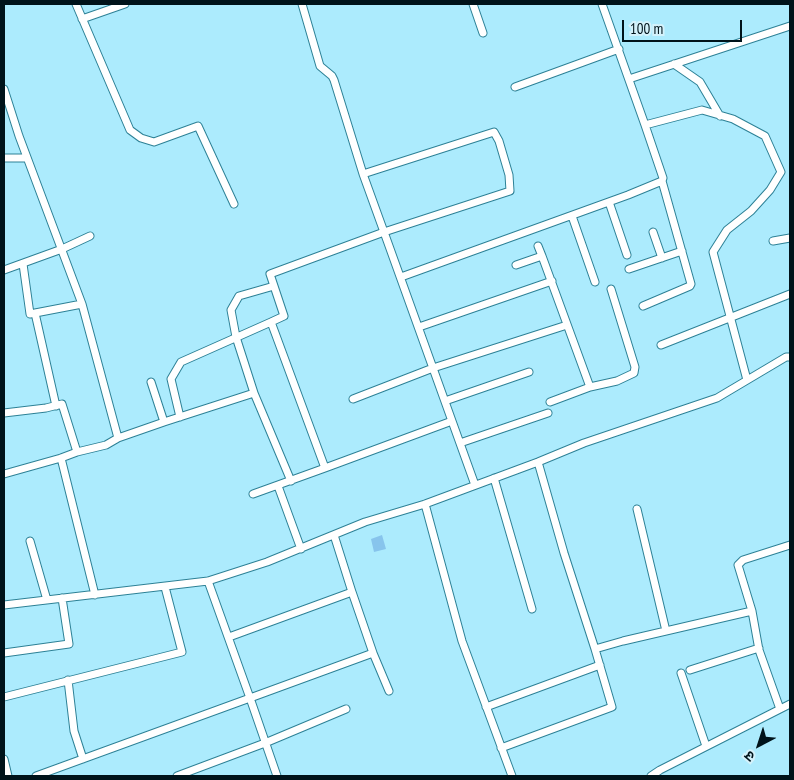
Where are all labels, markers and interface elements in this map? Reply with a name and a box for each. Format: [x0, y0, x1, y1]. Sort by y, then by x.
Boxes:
scale bar [624, 10, 744, 42]
text: 100 m [630, 19, 663, 38]
north arrow [734, 720, 784, 770]
text: उ [740, 747, 758, 766]

